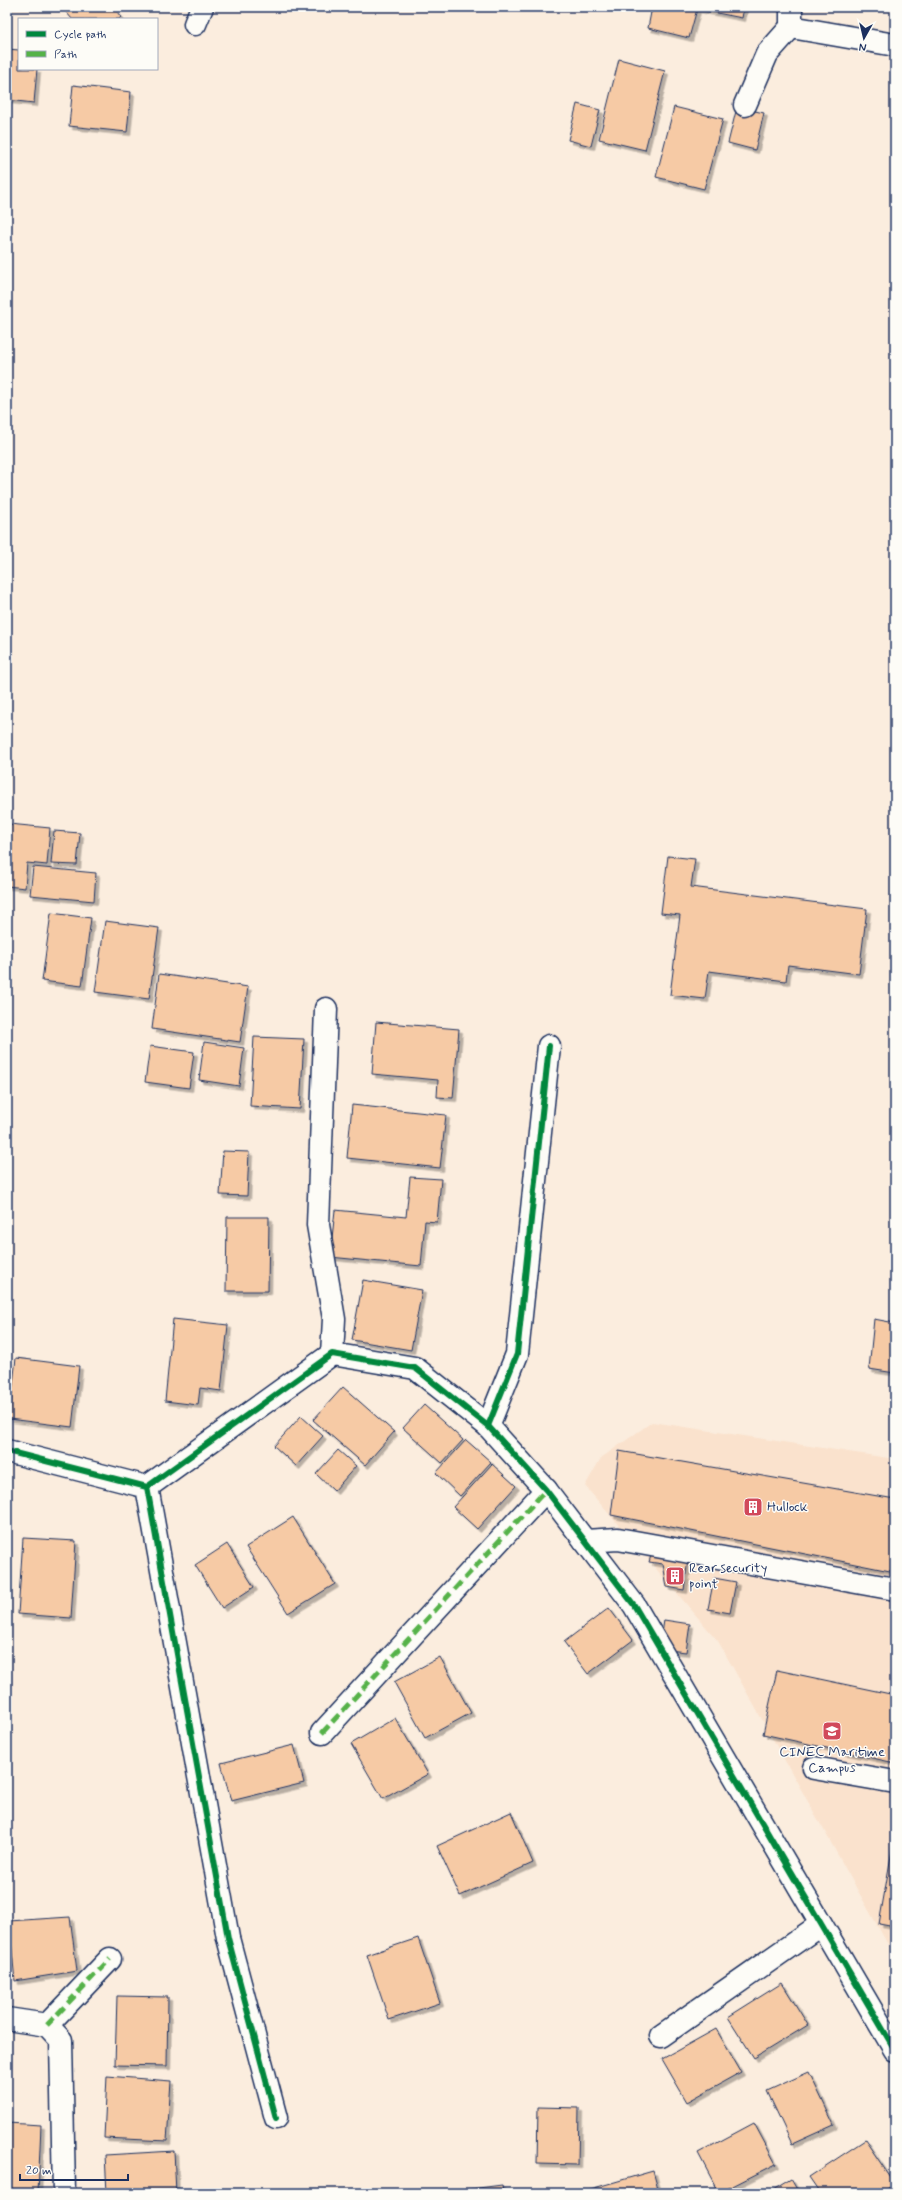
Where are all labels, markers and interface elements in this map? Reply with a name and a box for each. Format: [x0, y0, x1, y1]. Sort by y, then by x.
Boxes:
legend [18, 18, 158, 70]
north arrow [844, 18, 884, 58]
text: Cycle path [54, 27, 106, 43]
text: N [858, 39, 867, 54]
text: Path [54, 47, 77, 63]
building icon: Hullock [742, 1496, 764, 1518]
place label: Hullock [767, 1498, 808, 1516]
place label: Rear security point [689, 1559, 767, 1593]
building icon: Rear security point [664, 1565, 686, 1587]
school or university icon: CINEC Maritime Campus [821, 1720, 843, 1742]
place label: CINEC Maritime Campus [779, 1743, 885, 1777]
scale bar [20, 2156, 128, 2182]
text: 20 m [26, 2163, 52, 2179]

